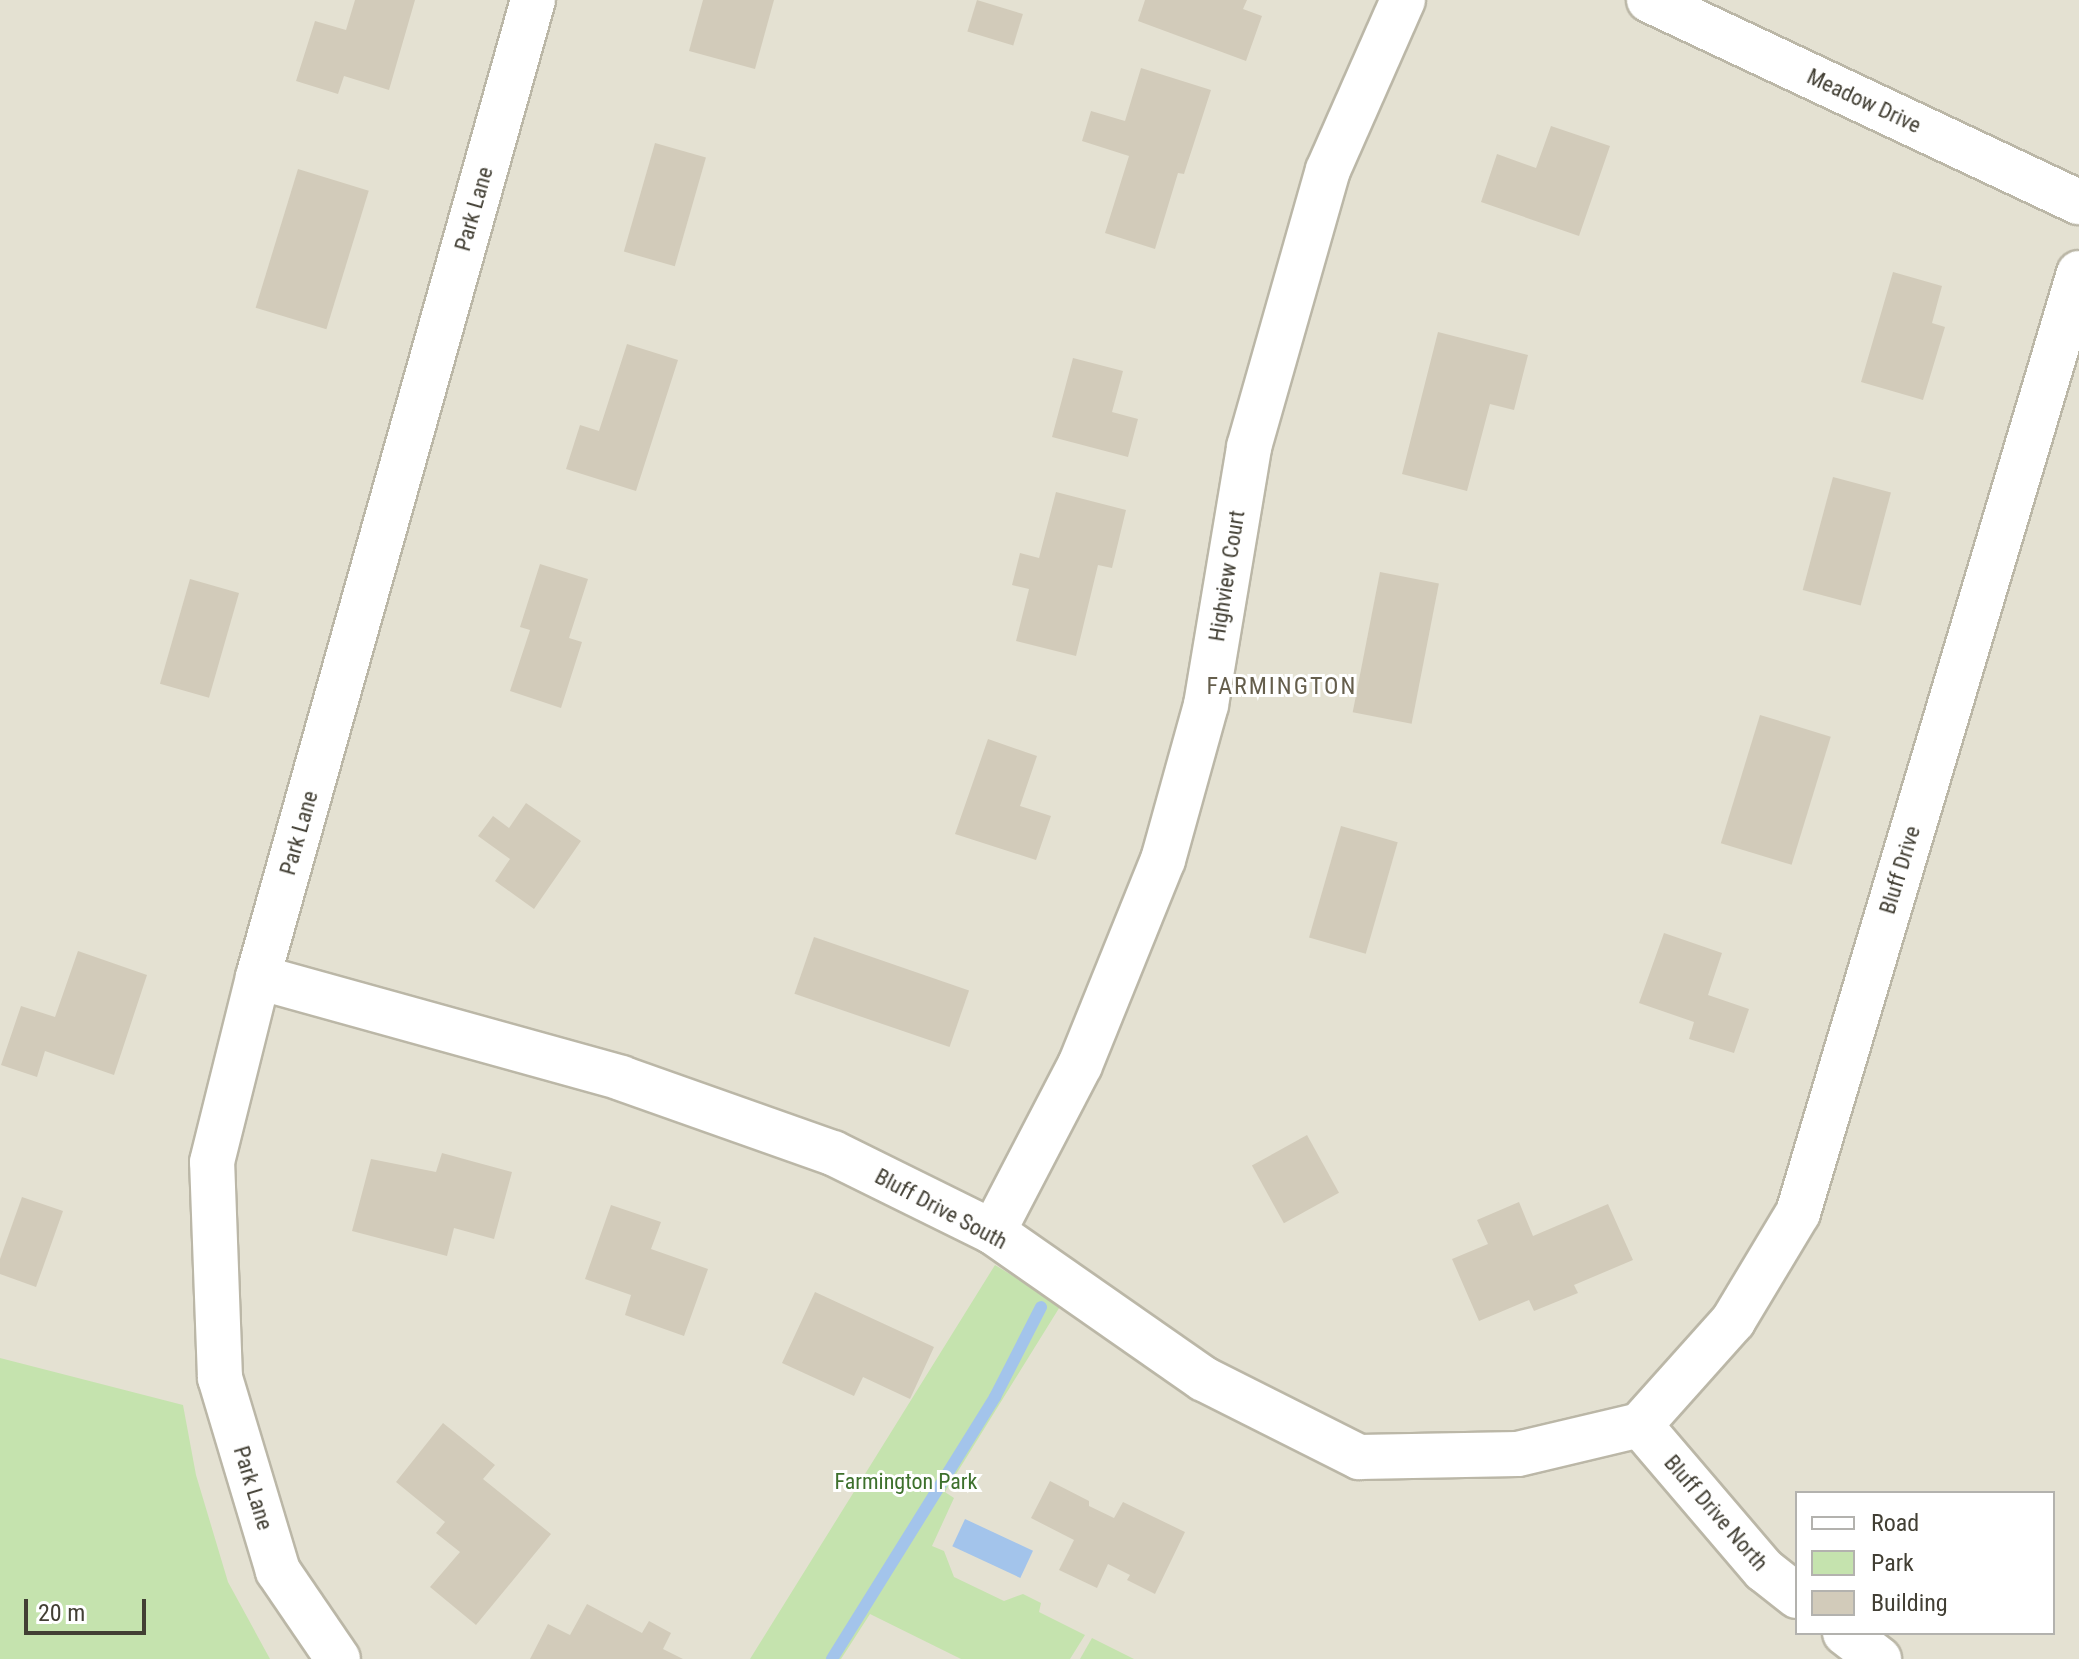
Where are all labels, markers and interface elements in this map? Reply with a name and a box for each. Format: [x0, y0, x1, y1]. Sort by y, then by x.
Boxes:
street label: Meadow Drive [1803, 63, 1925, 139]
street label: Park Lane [449, 164, 499, 254]
street label: Highview Court [1204, 509, 1250, 643]
district label: FARMINGTON [1207, 673, 1357, 701]
street label: Park Lane [274, 788, 324, 878]
street label: Bluff Drive [1874, 823, 1926, 917]
street label: Bluff Drive South [870, 1163, 1012, 1255]
street label: Park Lane [228, 1443, 278, 1533]
street label: Bluff Drive North [1659, 1450, 1773, 1576]
park label: Farmington Park [835, 1469, 977, 1495]
legend [1795, 1491, 2055, 1635]
text: Road [1871, 1509, 1919, 1537]
text: Park [1871, 1549, 1914, 1577]
scale bar [28, 1583, 150, 1633]
text: Building [1871, 1589, 1948, 1617]
text: 20 m [38, 1599, 85, 1627]

